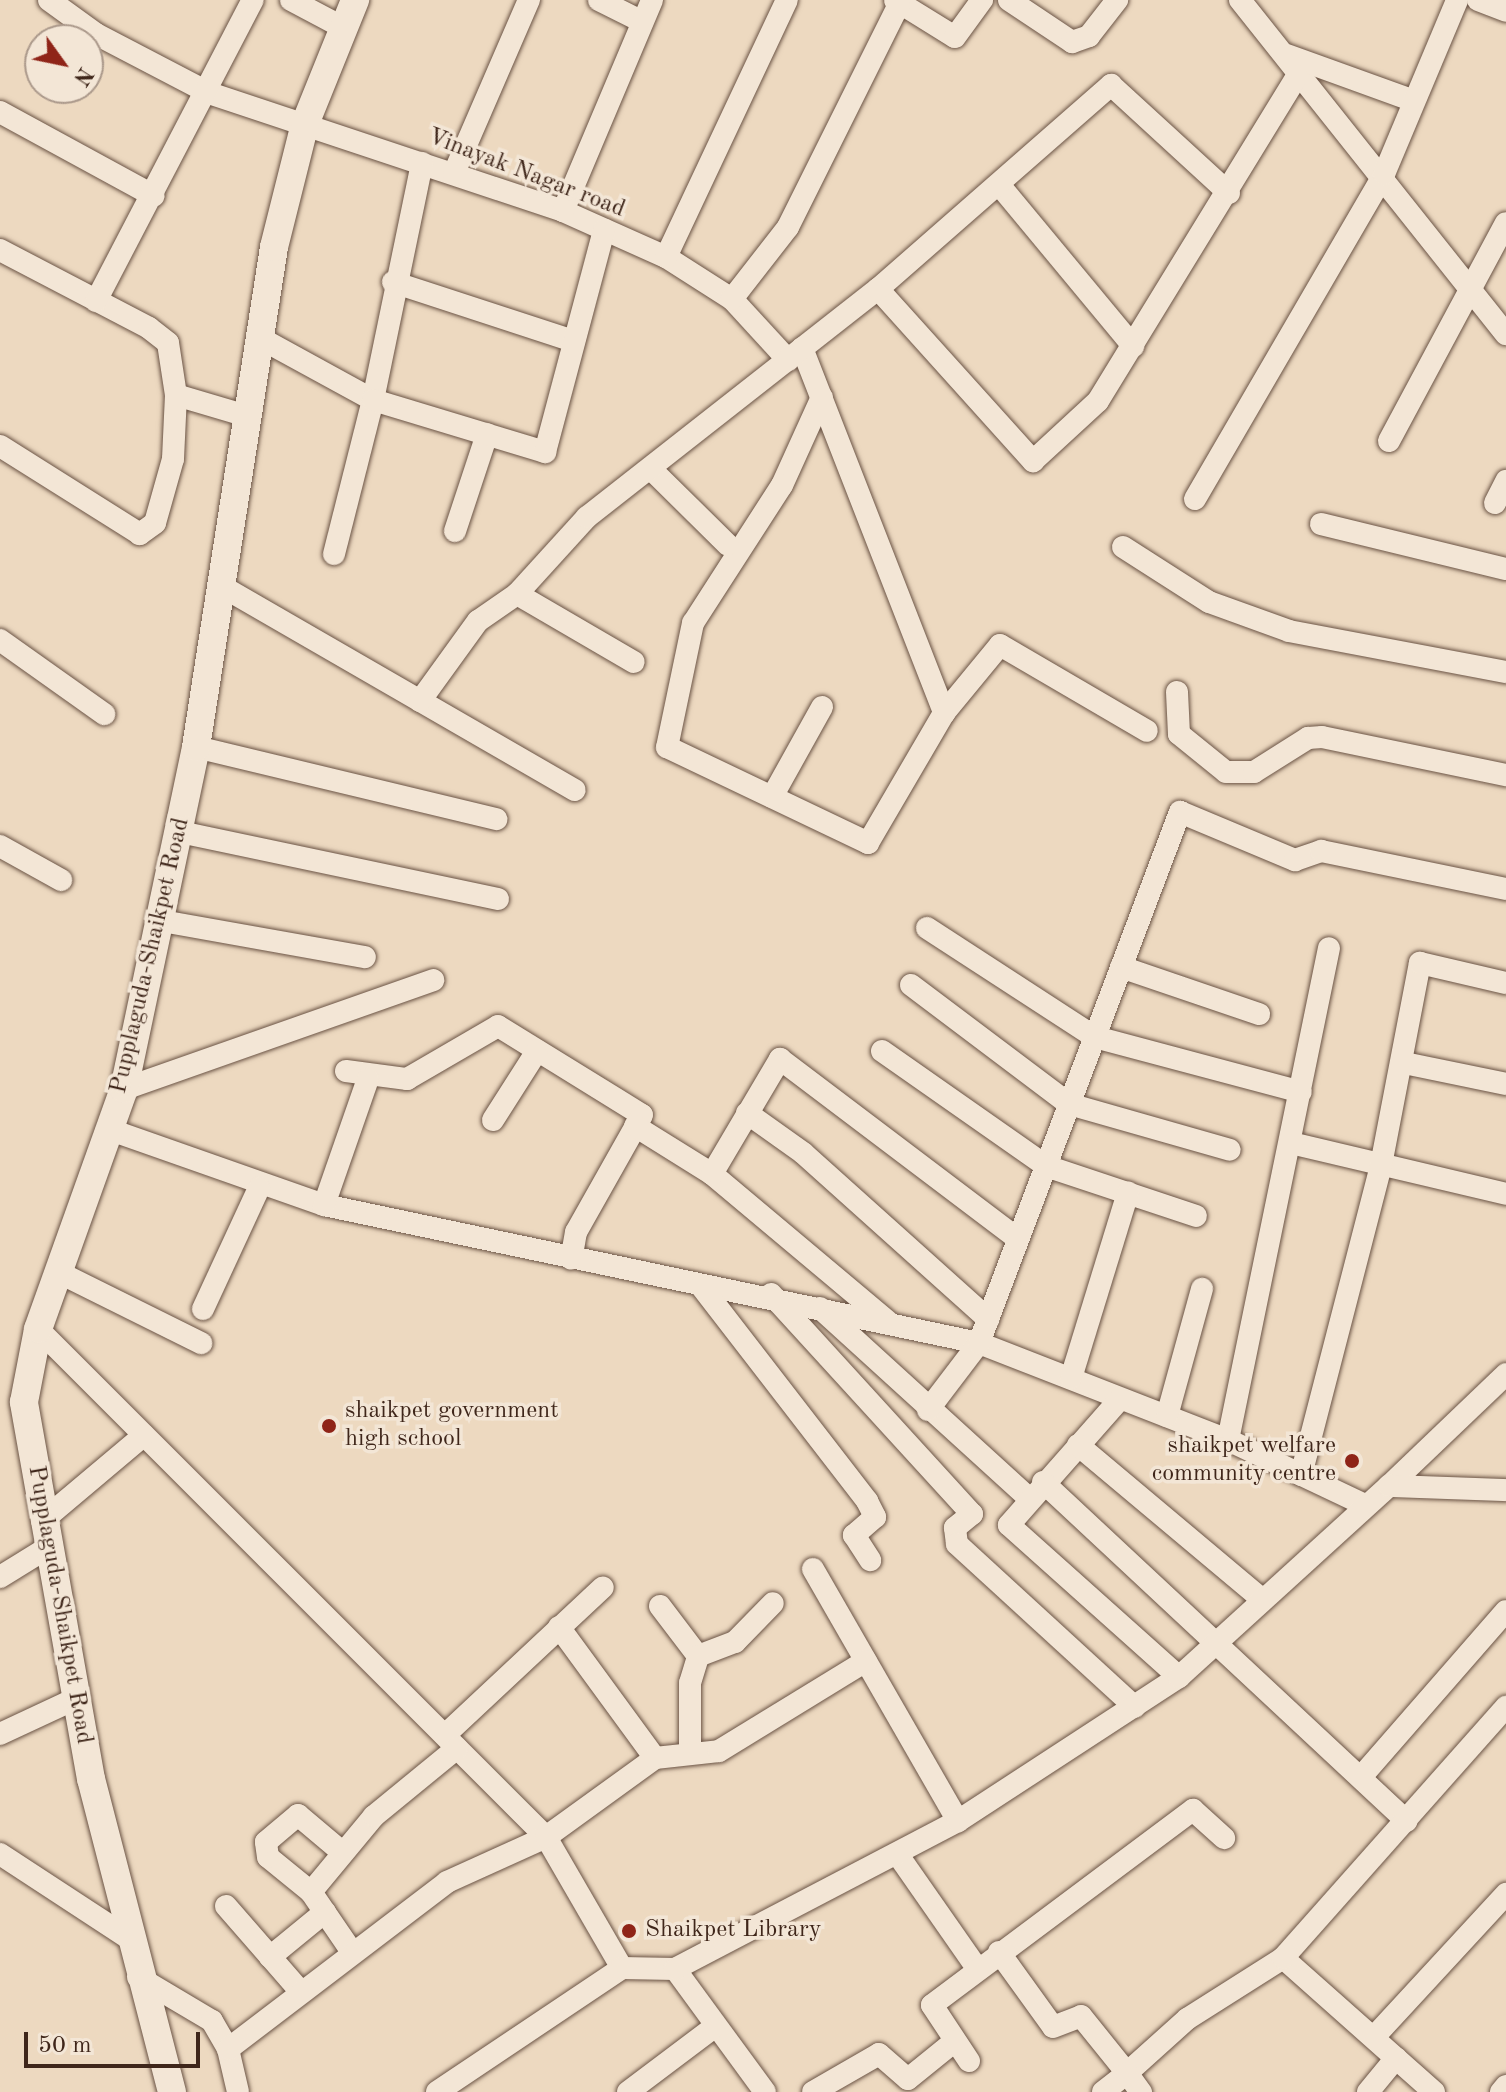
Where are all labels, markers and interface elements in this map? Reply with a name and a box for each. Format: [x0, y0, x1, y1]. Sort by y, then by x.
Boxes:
north arrow [24, 24, 104, 104]
text: N [69, 63, 96, 89]
street label: Vinayak Nagar road [423, 123, 629, 225]
street label: Pupplaguda-Shaikpet Road [105, 815, 197, 1097]
place label: shaikpet government high school [345, 1398, 559, 1454]
marker: shaikpet government high school [320, 1417, 338, 1435]
place label: shaikpet welfare community centre [1152, 1433, 1336, 1489]
marker: shaikpet welfare community centre [1343, 1452, 1361, 1470]
street label: Pupplaguda-Shaikpet Road [20, 1464, 98, 1746]
place label: Shaikpet Library [645, 1917, 821, 1945]
marker: Shaikpet Library [620, 1922, 638, 1940]
scale bar [28, 2016, 204, 2066]
text: 50 m [38, 2034, 92, 2058]

